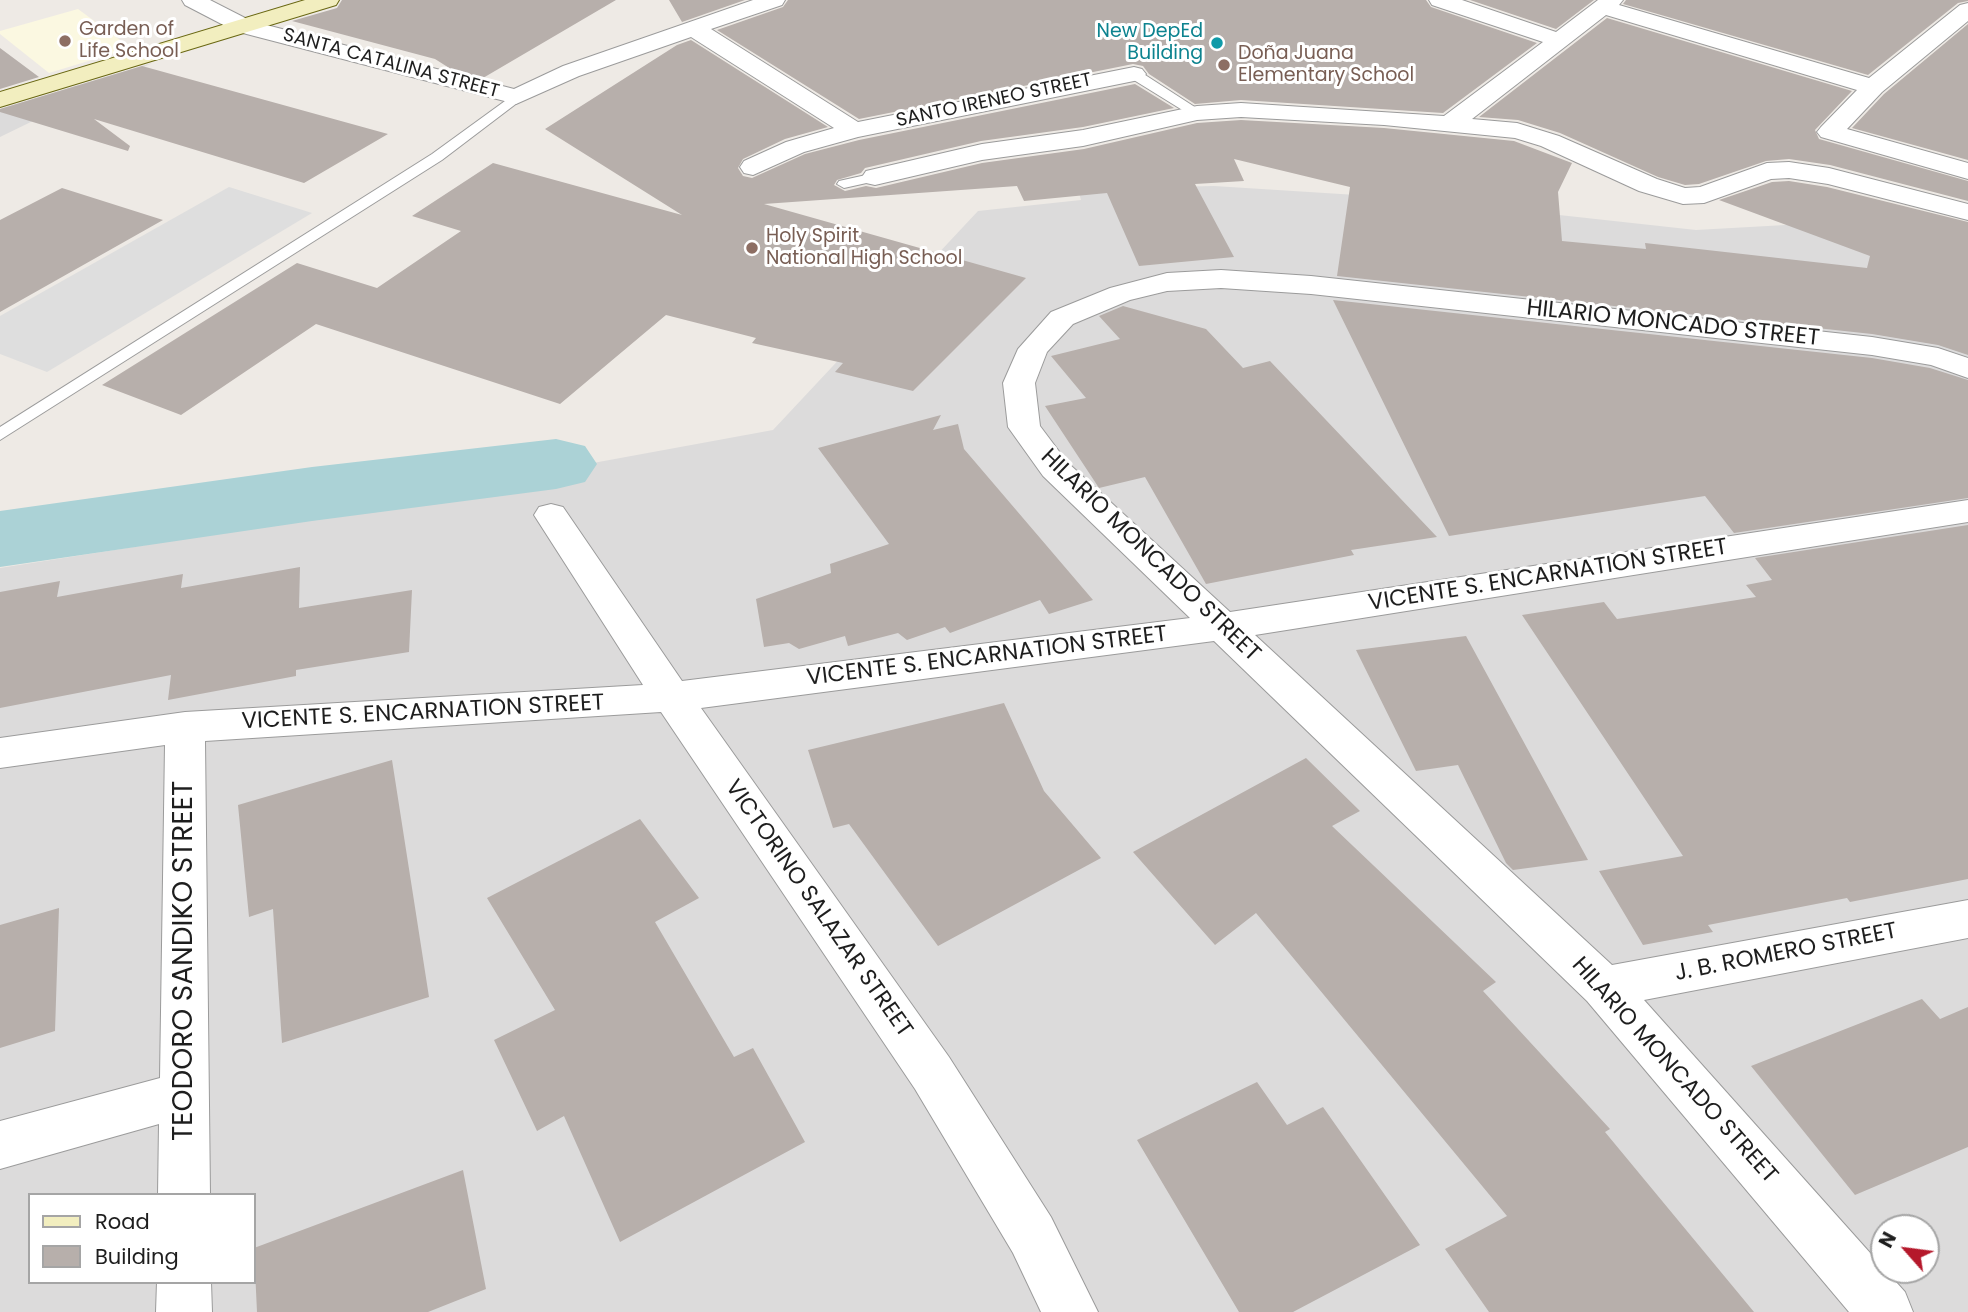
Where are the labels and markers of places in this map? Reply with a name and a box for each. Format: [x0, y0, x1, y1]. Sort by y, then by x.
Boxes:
place label: Garden of Life School [79, 19, 179, 63]
place label: New DepEd Building [1097, 21, 1203, 65]
marker: Garden of Life School [57, 33, 73, 49]
marker: New DepEd Building [1209, 35, 1225, 51]
place label: Doña Juana Elementary School [1238, 43, 1414, 87]
marker: Doña Juana Elementary School [1216, 57, 1232, 73]
place label: Holy Spirit National High School [766, 226, 962, 270]
marker: Holy Spirit National High School [744, 240, 760, 256]

